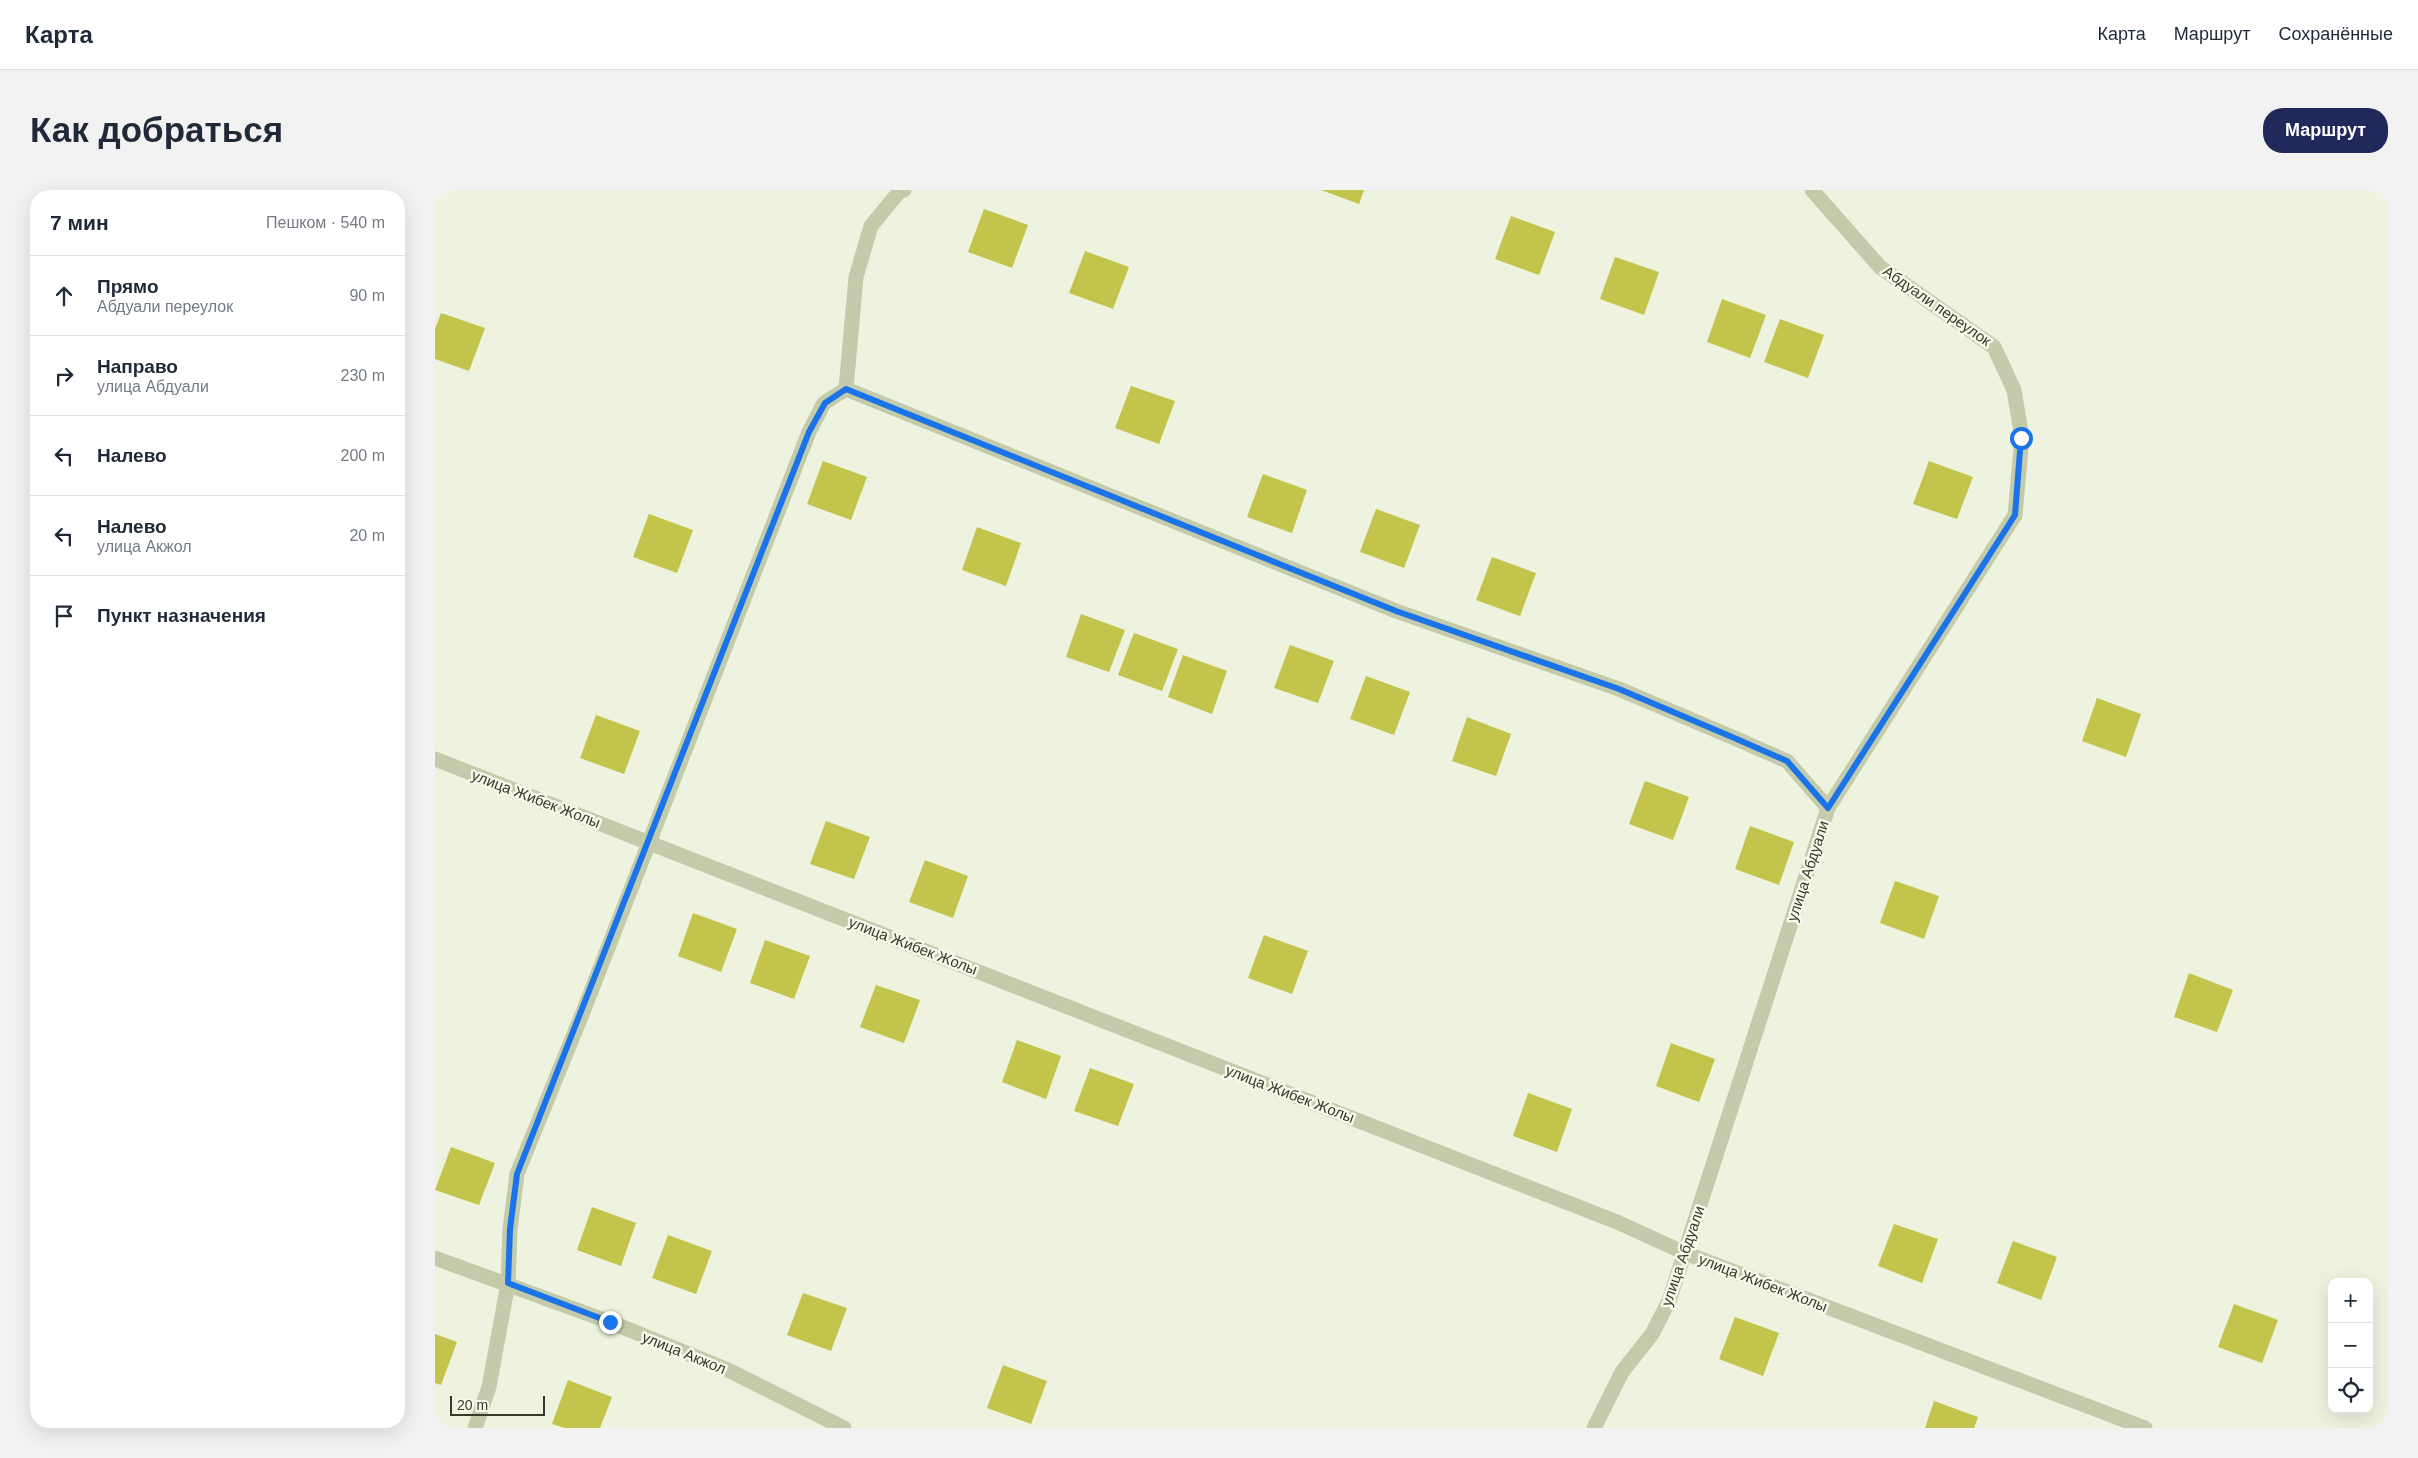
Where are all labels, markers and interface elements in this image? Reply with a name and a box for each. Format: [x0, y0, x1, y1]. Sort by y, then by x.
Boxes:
text: Карта [25, 21, 93, 48]
text: Карта [2098, 24, 2146, 44]
text: Маршрут [2174, 24, 2250, 44]
text: Сохранённые [2278, 24, 2393, 44]
button: Маршрут [2263, 108, 2388, 153]
text: Как добраться [30, 110, 283, 149]
text: 7 мин [50, 211, 109, 234]
text: Пешком · 540 m [266, 214, 385, 231]
street label: Абдуали переулок [1880, 262, 1995, 349]
text: Прямо [97, 276, 159, 297]
icon: ahead [50, 282, 78, 310]
text: 90 m [349, 287, 385, 304]
text: Абдуали переулок [97, 298, 233, 315]
text: Направо [97, 356, 178, 377]
icon: right [50, 362, 78, 390]
text: 230 m [341, 367, 385, 384]
text: улица Абдуали [97, 378, 209, 395]
route start [2010, 427, 2033, 450]
icon: left [50, 442, 78, 470]
text: Налево [97, 445, 167, 466]
text: 200 m [341, 447, 385, 464]
text: Налево [97, 516, 167, 537]
icon: left [50, 522, 78, 550]
text: 20 m [349, 527, 385, 544]
text: улица Акжол [97, 538, 192, 555]
icon: arrive [50, 602, 78, 630]
text: Пункт назначения [97, 605, 266, 626]
street label: улица Жибек Жолы [469, 766, 603, 831]
street label: улица Абдуали [1783, 818, 1832, 923]
street label: улица Жибек Жолы [846, 913, 980, 978]
street label: улица Жибек Жолы [1223, 1061, 1357, 1126]
street label: улица Абдуали [1657, 1203, 1708, 1308]
street label: улица Жибек Жолы [1696, 1250, 1830, 1315]
map controls [2328, 1278, 2373, 1413]
button: + [2328, 1278, 2373, 1323]
route end [599, 1311, 622, 1334]
button: − [2328, 1323, 2373, 1368]
street label: улица Акжол [640, 1328, 729, 1377]
button: locate [2328, 1368, 2373, 1413]
scale bar [450, 1393, 545, 1416]
text: 20 m [457, 1397, 488, 1413]

